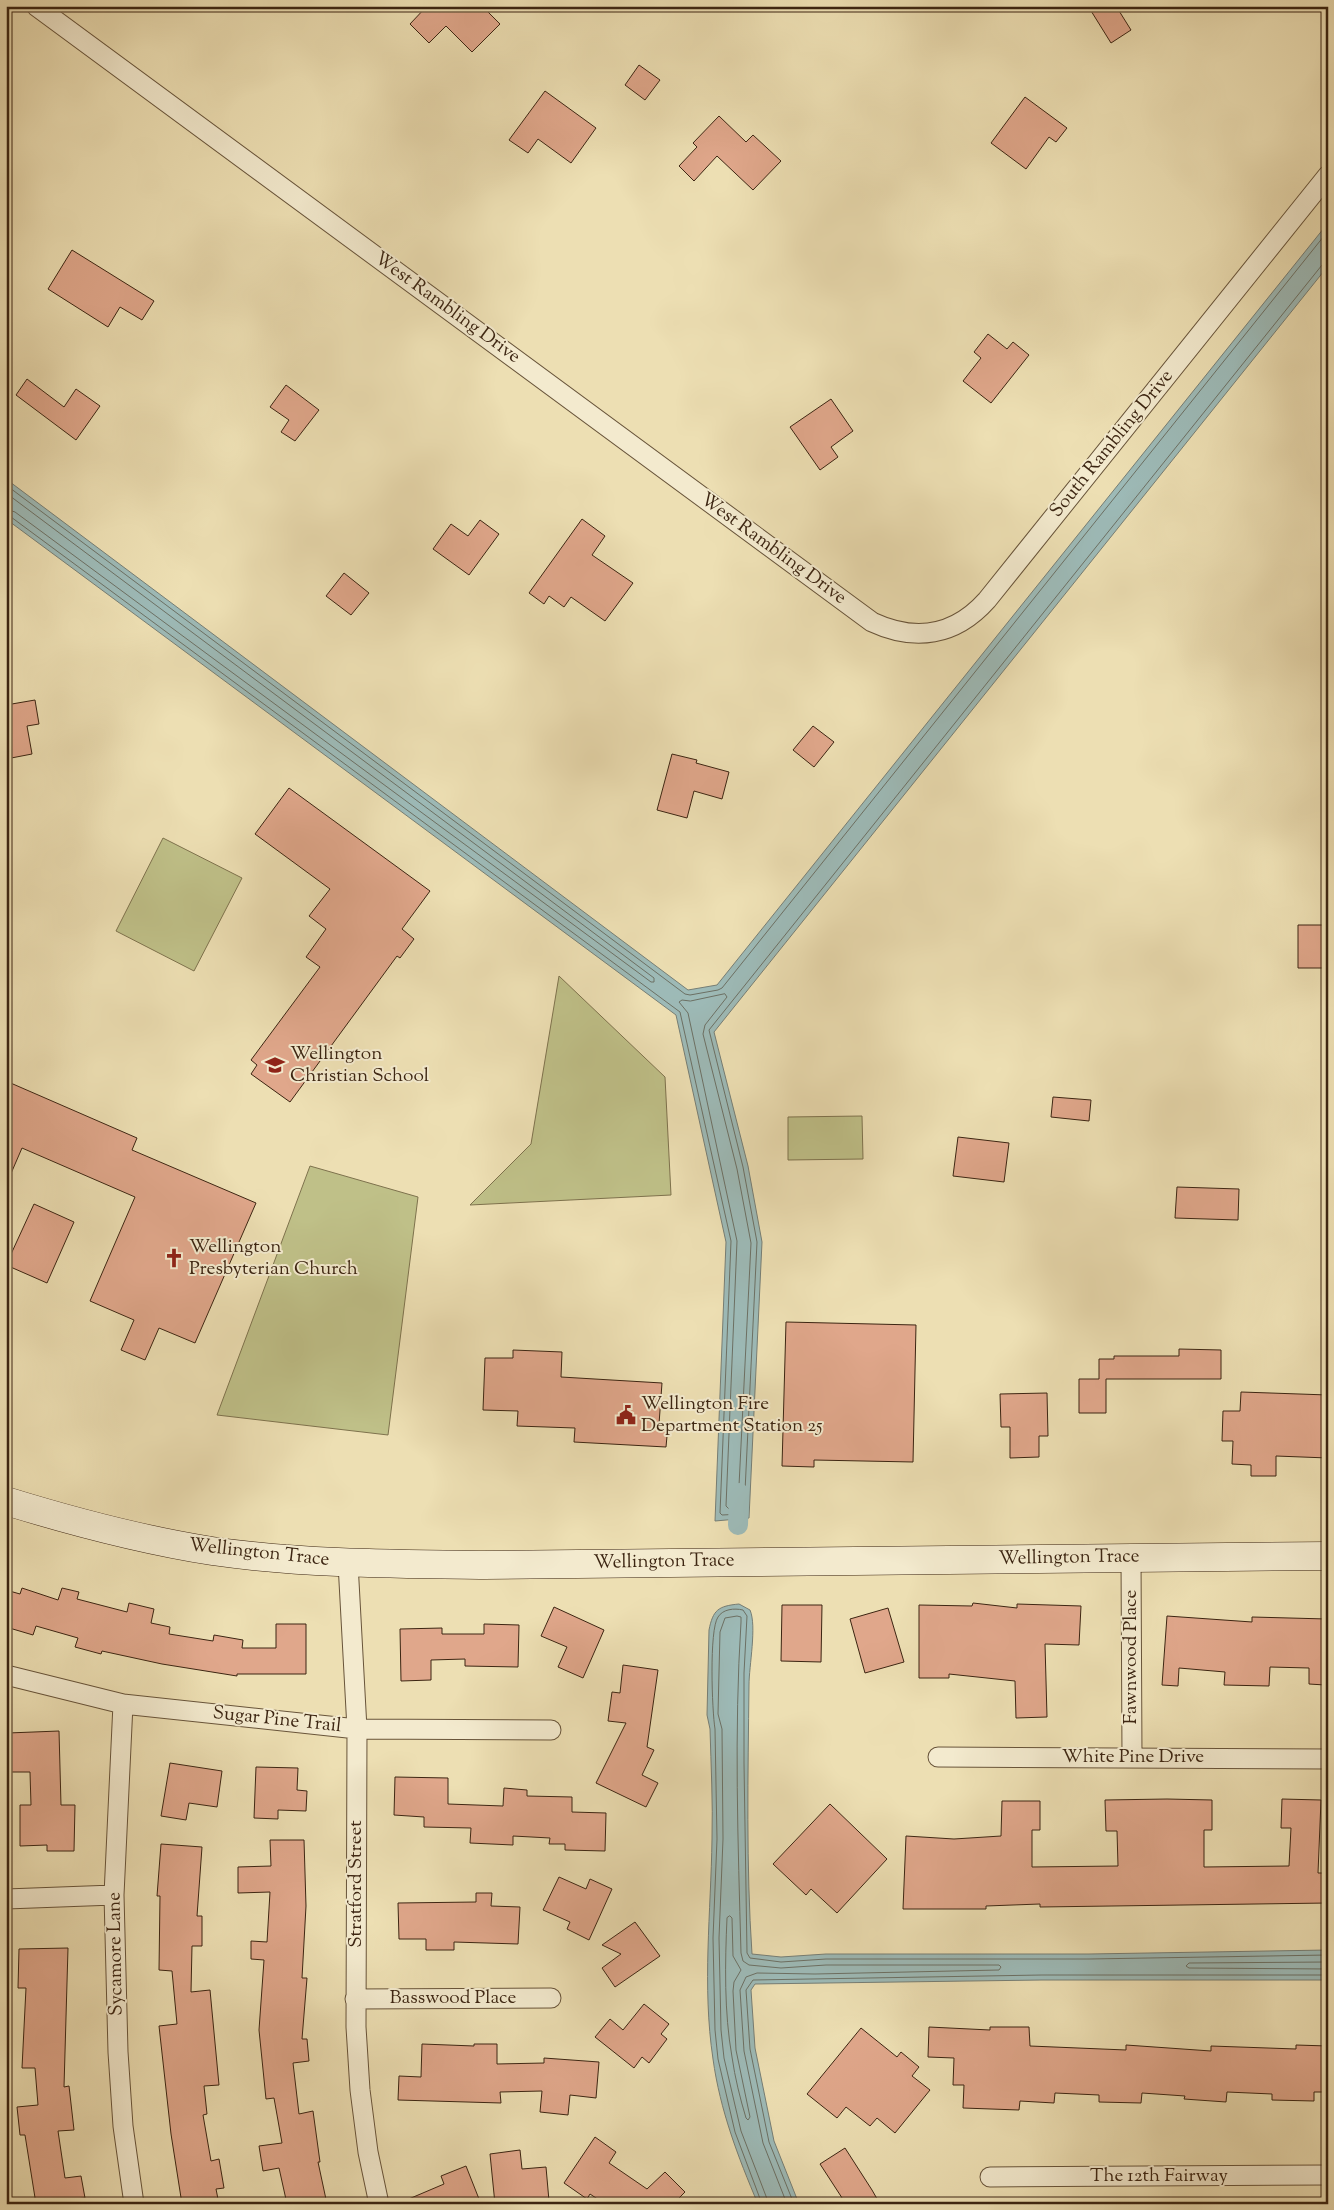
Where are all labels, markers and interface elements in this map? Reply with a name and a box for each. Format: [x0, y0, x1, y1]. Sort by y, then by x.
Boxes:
street label: West Rambling Drive [368, 246, 526, 370]
street label: South Rambling Drive [1044, 364, 1180, 524]
street label: West Rambling Drive [694, 487, 852, 611]
place label: Wellington Christian School [290, 1041, 429, 1090]
school or university icon: Wellington Christian School [264, 1054, 286, 1076]
place label: Wellington Presbyterian Church [189, 1234, 358, 1283]
church icon: Wellington Presbyterian Church [163, 1247, 185, 1269]
place label: Wellington Fire Department Station 25 [641, 1391, 823, 1440]
public building icon: Wellington Fire Department Station 25 [615, 1404, 637, 1426]
street label: Wellington Trace [187, 1532, 331, 1574]
street label: Wellington Trace [998, 1543, 1140, 1573]
street label: Wellington Trace [593, 1547, 735, 1577]
street label: Fawnwood Place [1118, 1589, 1145, 1724]
street label: Sugar Pine Trail [211, 1700, 343, 1740]
street label: White Pine Drive [1062, 1744, 1204, 1771]
street label: Stratford Street [343, 1820, 370, 1948]
street label: Sycamore Lane [101, 1892, 131, 2016]
street label: Basswood Place [390, 1985, 517, 2012]
street label: The 12th Fairway [1090, 2163, 1228, 2190]

